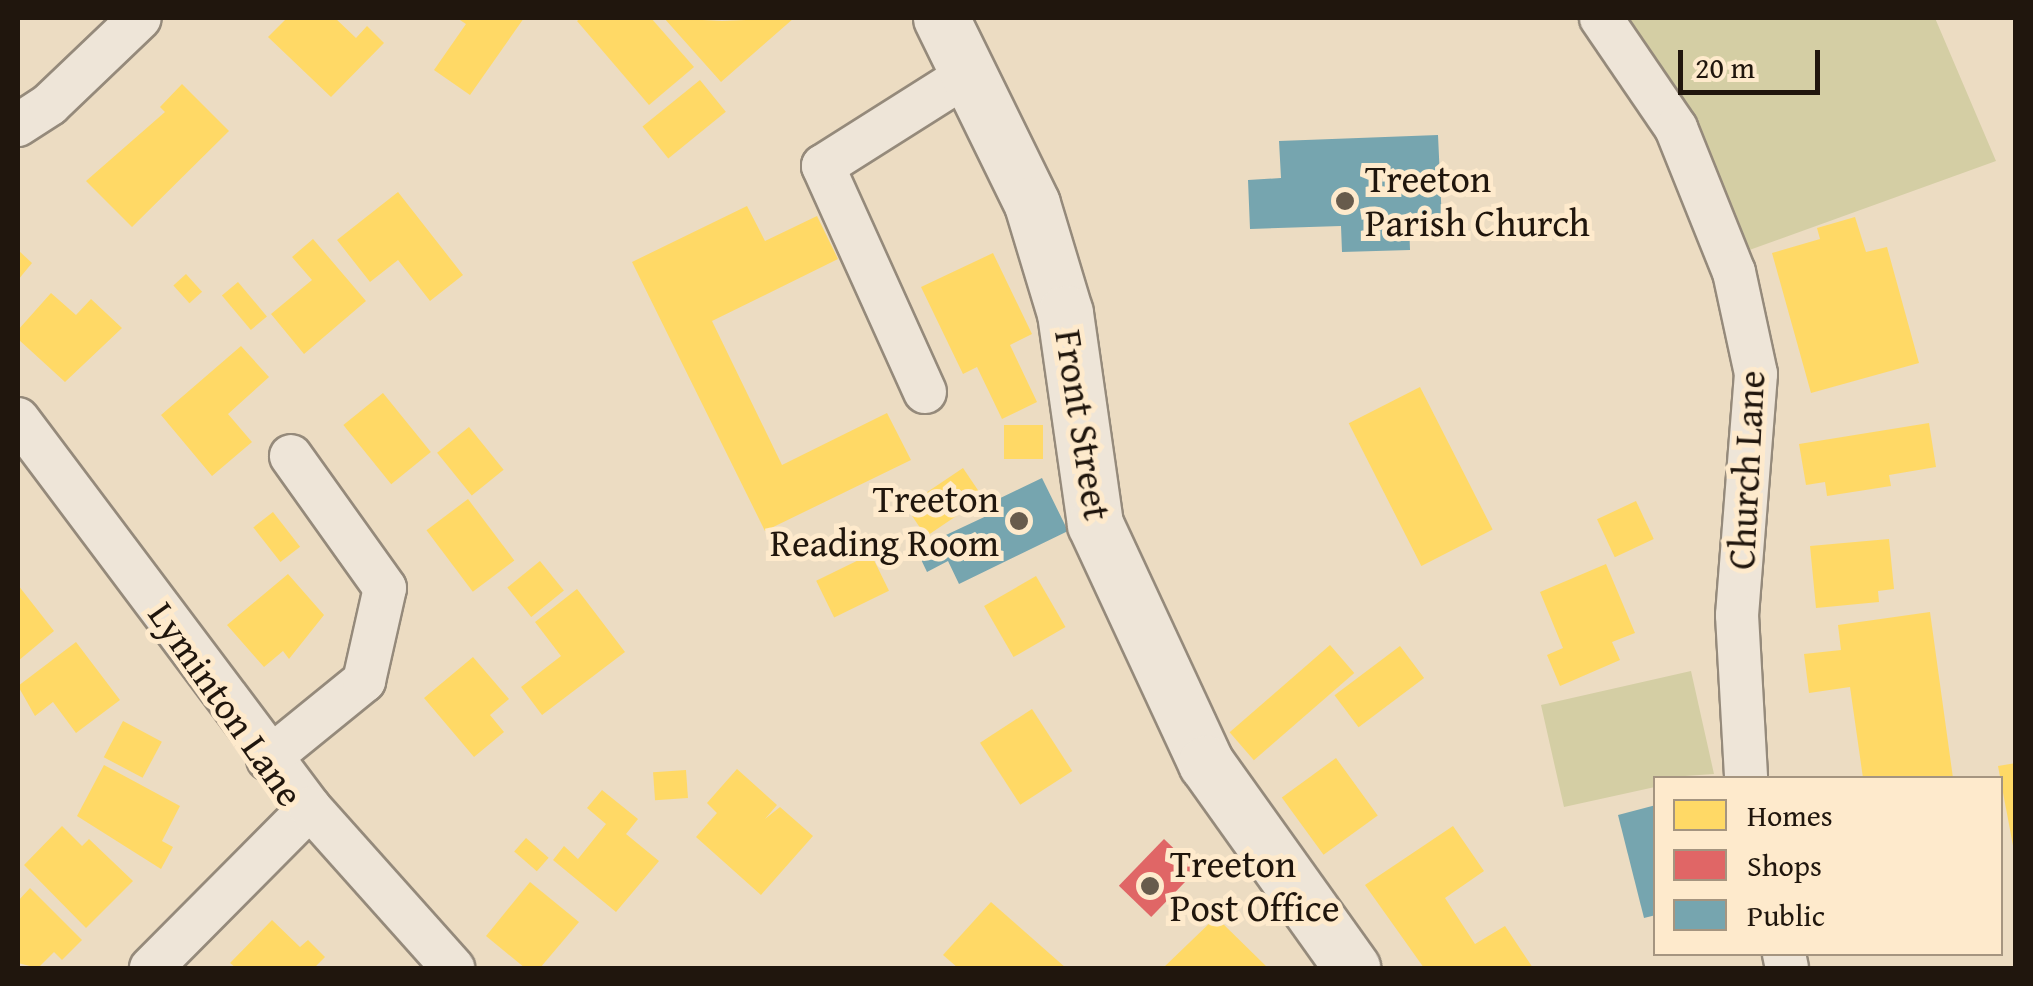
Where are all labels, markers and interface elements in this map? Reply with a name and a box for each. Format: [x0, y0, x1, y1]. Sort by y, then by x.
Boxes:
scale bar [1683, 30, 1826, 92]
text: 20 m [1695, 45, 1755, 89]
place label: Treeton Parish Church [1365, 156, 1590, 245]
marker: Treeton Parish Church [1334, 190, 1356, 212]
street label: Front Street [1045, 326, 1121, 524]
street label: Church Lane [1718, 369, 1774, 571]
place label: Treeton Reading Room [770, 476, 999, 566]
marker: Treeton Reading Room [1008, 510, 1030, 532]
street label: Lyminton Lane [139, 593, 313, 815]
legend [1653, 776, 2003, 956]
text: Homes [1747, 793, 1833, 837]
place label: Treeton Post Office [1170, 841, 1339, 931]
text: Shops [1747, 843, 1822, 887]
marker: Treeton Post Office [1139, 875, 1161, 897]
text: Public [1747, 893, 1825, 937]

